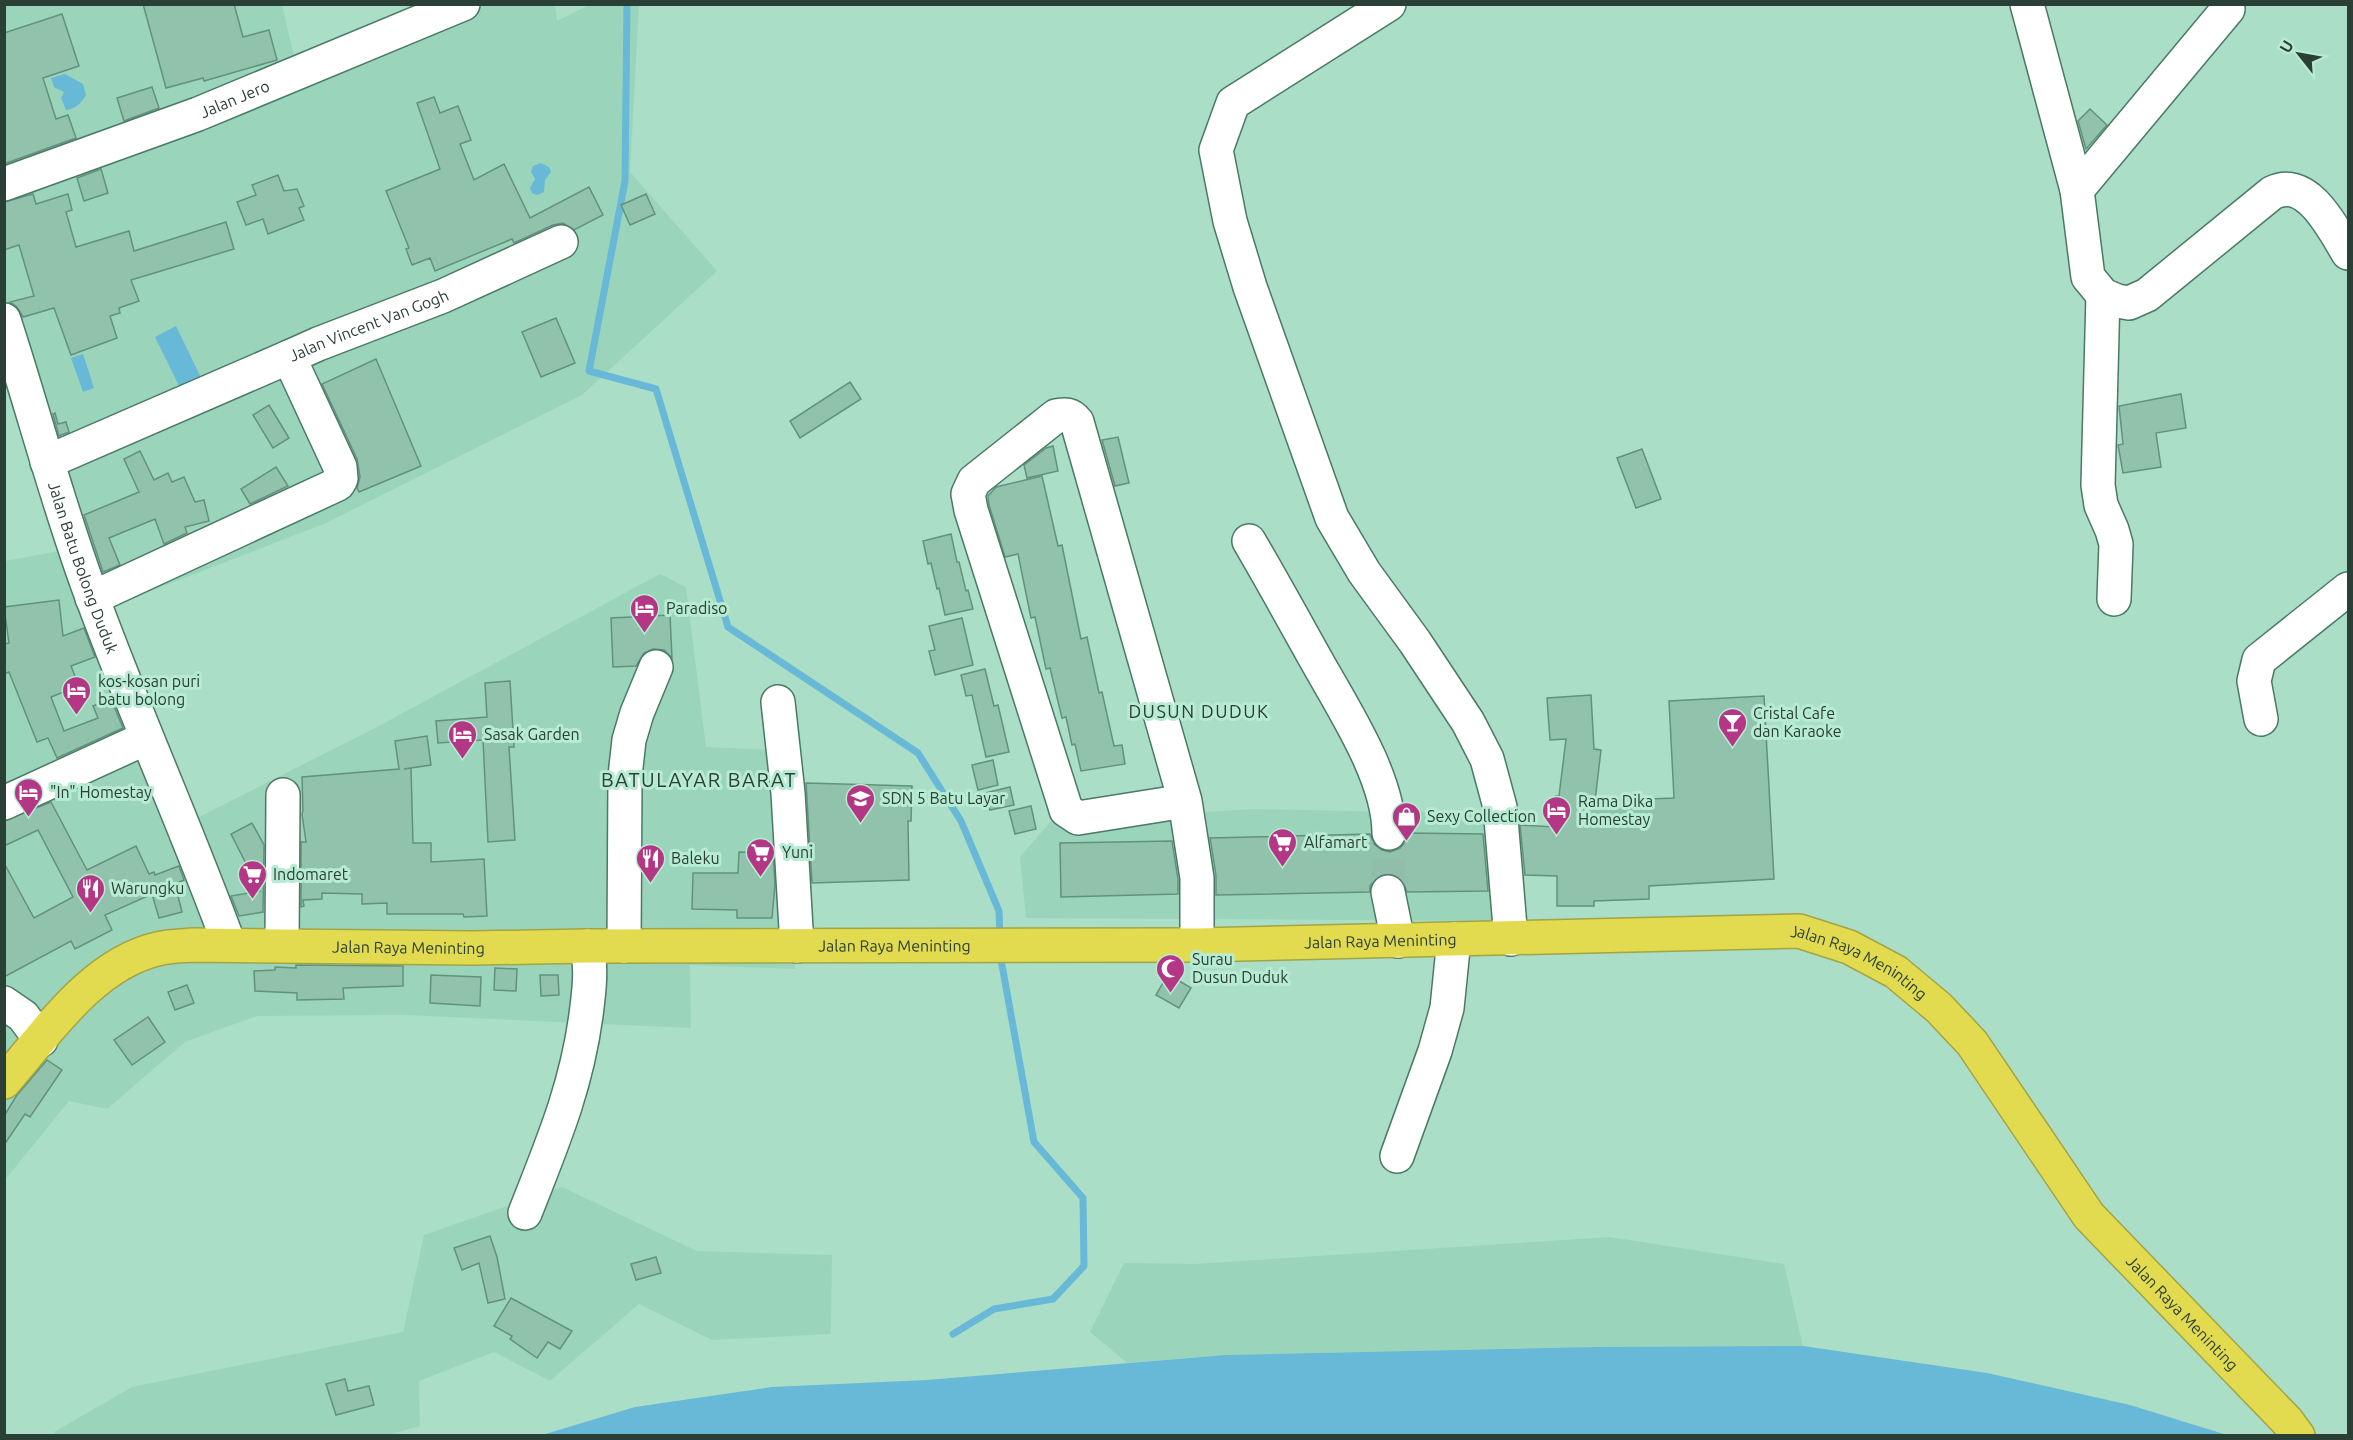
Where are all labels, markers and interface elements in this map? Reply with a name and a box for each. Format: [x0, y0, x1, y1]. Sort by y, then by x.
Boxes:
north arrow [2269, 24, 2329, 84]
text: U [2276, 37, 2297, 56]
street label: Jalan Jero [197, 76, 272, 121]
street label: Jalan Vincent Van Gogh [286, 286, 451, 365]
street label: Jalan Batu Bolong Duduk [45, 479, 122, 656]
hotel icon: Paradiso [629, 592, 661, 634]
place label: Paradiso [666, 599, 727, 617]
place label: kos-kosan puri batu bolong [98, 672, 200, 708]
hotel icon: kos-kosan puri batu bolong [61, 674, 93, 716]
district label: DUSUN DUDUK [1128, 701, 1270, 721]
place label: Cristal Cafe dan Karaoke [1753, 704, 1842, 740]
bar icon: Cristal Cafe dan Karaoke [1716, 706, 1748, 748]
hotel icon: Sasak Garden [447, 718, 479, 760]
place label: Sasak Garden [484, 725, 580, 743]
district label: BATULAYAR BARAT [601, 768, 797, 791]
hotel icon: "In" Homestay [13, 776, 45, 818]
school or university icon: SDN 5 Batu Layar [845, 782, 877, 824]
place label: "In" Homestay [50, 783, 152, 801]
place label: SDN 5 Batu Layar [882, 789, 1005, 807]
place label: Rama Dika Homestay [1578, 792, 1653, 828]
hotel icon: Rama Dika Homestay [1541, 794, 1573, 836]
shop icon: Sexy Collection [1390, 800, 1422, 842]
place label: Sexy Collection [1427, 807, 1536, 825]
supermarket icon: Alfamart [1267, 826, 1299, 868]
place label: Alfamart [1304, 833, 1368, 851]
supermarket icon: Yuni [745, 836, 777, 878]
restaurant icon: Baleku [634, 842, 666, 884]
place label: Yuni [782, 843, 813, 861]
place label: Baleku [671, 849, 720, 867]
supermarket icon: Indomaret [236, 858, 268, 900]
place label: Indomaret [273, 865, 349, 883]
restaurant icon: Warungku [74, 872, 106, 914]
place label: Warungku [111, 879, 184, 897]
street label: Jalan Raya Meninting [1790, 922, 1931, 1003]
street label: Jalan Raya Meninting [1304, 930, 1457, 952]
street label: Jalan Raya Meninting [818, 936, 971, 955]
street label: Jalan Raya Meninting [332, 937, 485, 957]
place label: Surau Dusun Duduk [1192, 950, 1288, 986]
mosque icon: Surau Dusun Duduk [1155, 952, 1187, 994]
street label: Jalan Raya Meninting [2123, 1252, 2242, 1374]

